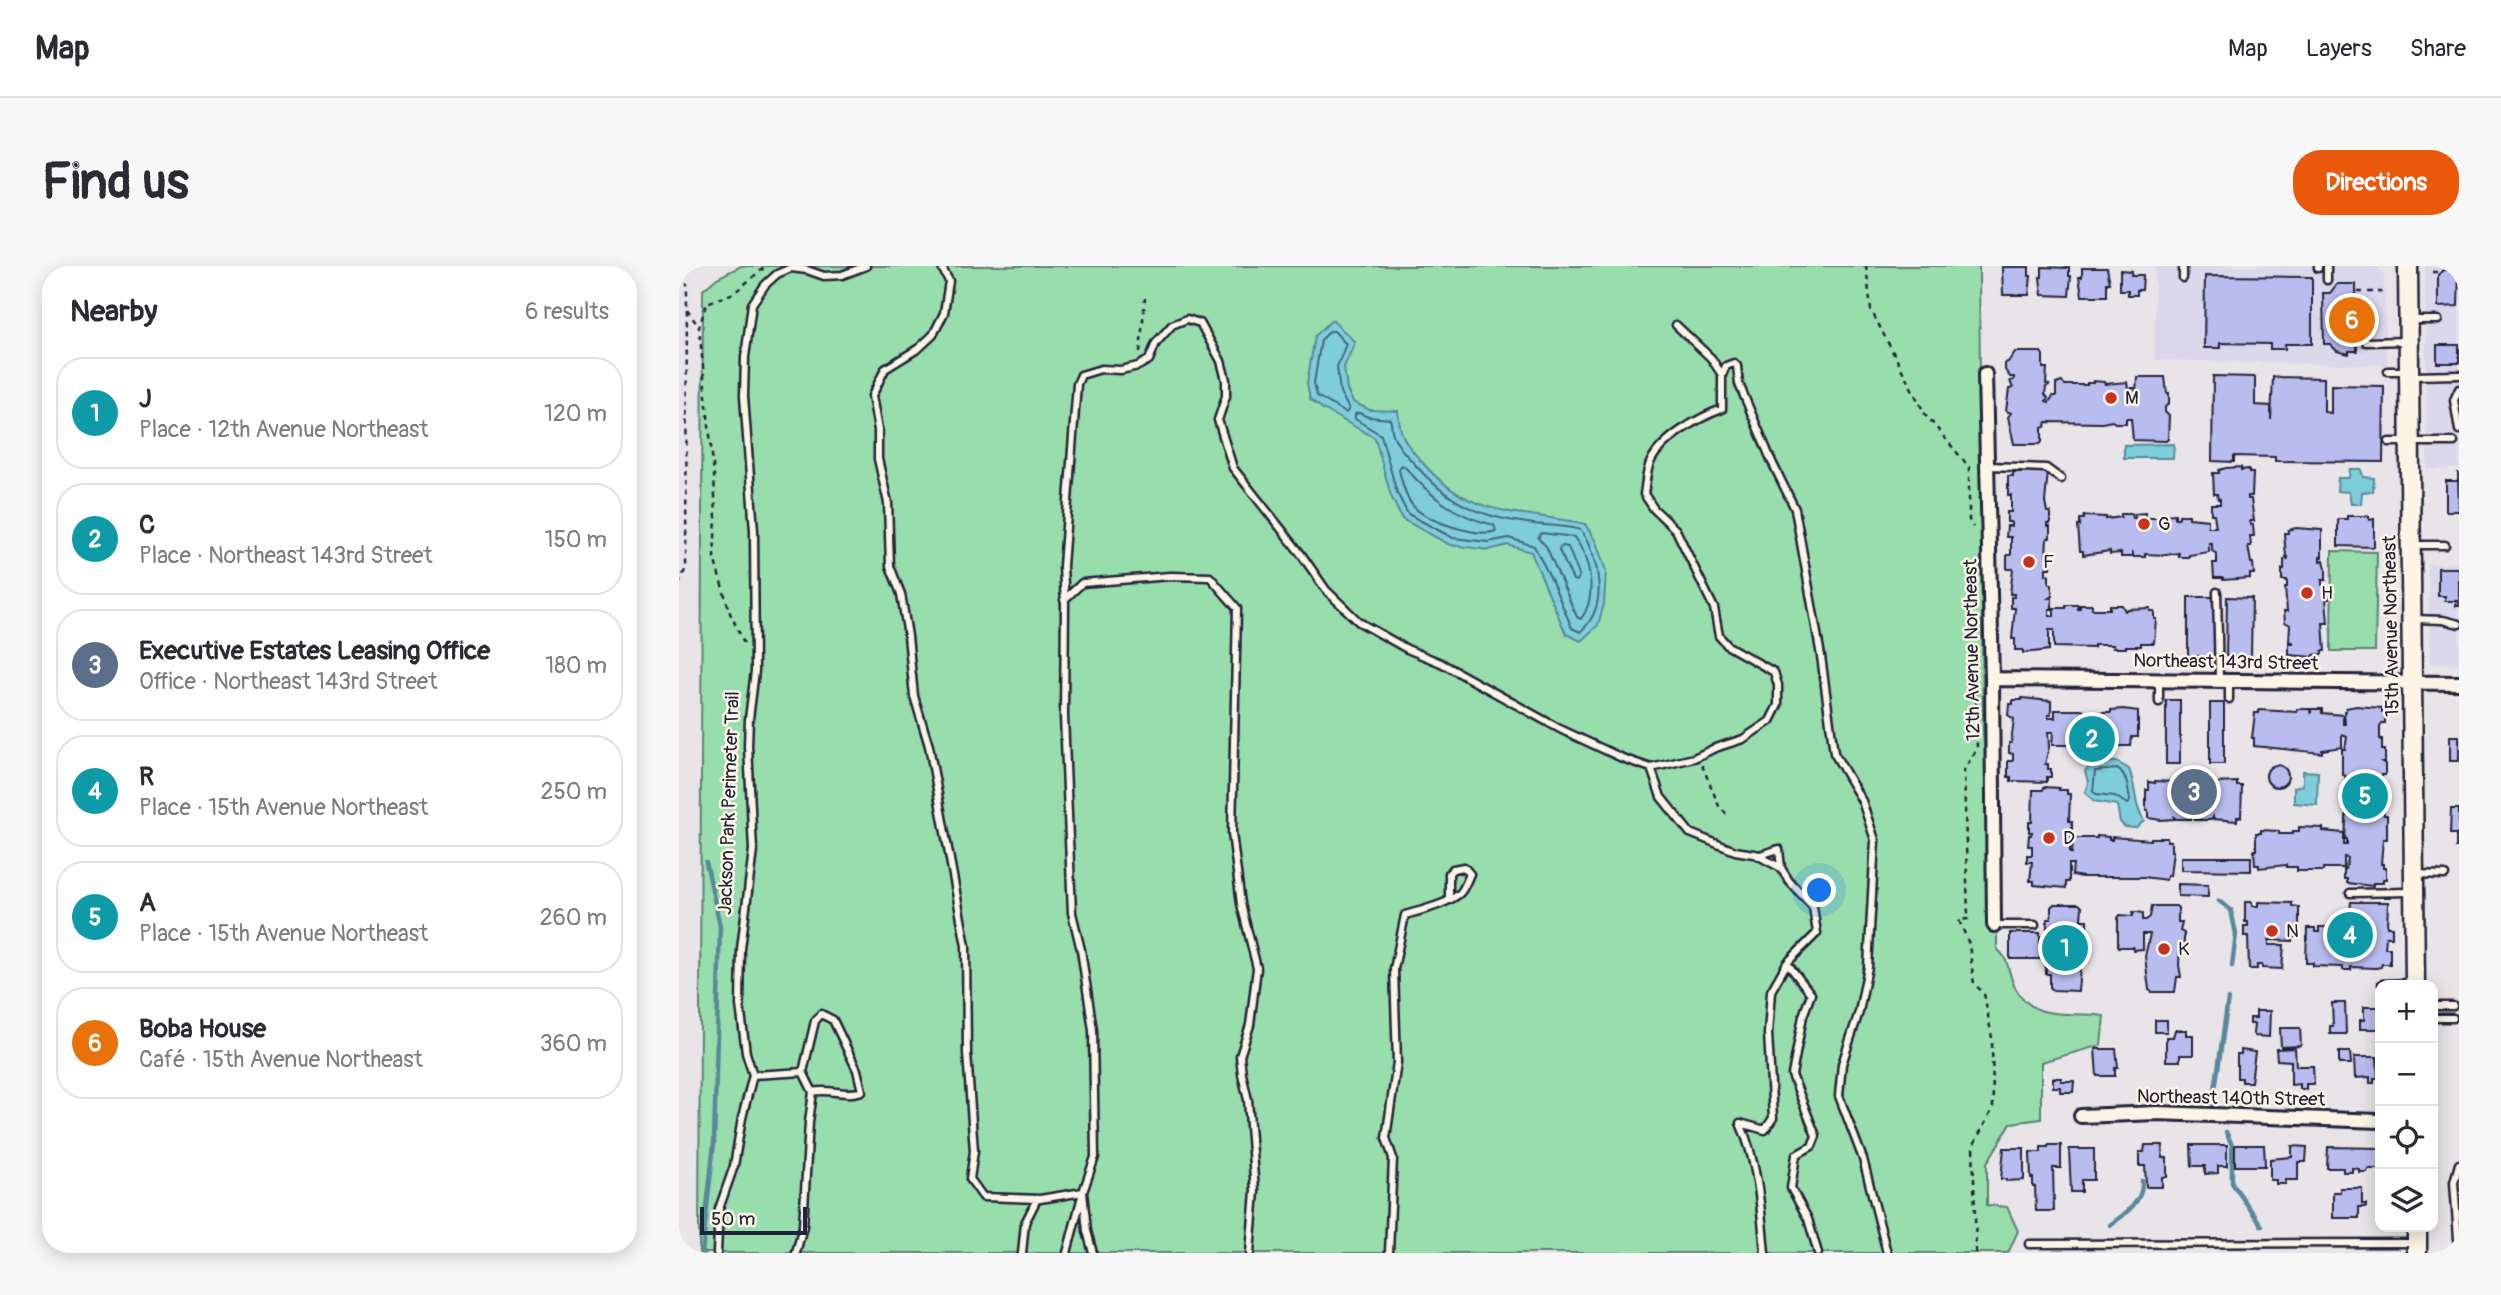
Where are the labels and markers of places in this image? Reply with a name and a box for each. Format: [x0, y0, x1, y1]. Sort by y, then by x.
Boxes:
pin: 6 [2329, 294, 2375, 346]
place label: M [2125, 386, 2139, 410]
marker: M [2103, 390, 2119, 406]
place label: G [2158, 512, 2171, 536]
marker: G [2136, 516, 2152, 532]
place label: F [2043, 550, 2054, 574]
marker: F [2021, 554, 2037, 570]
place label: H [2321, 581, 2333, 605]
marker: H [2299, 585, 2315, 601]
pin: 2 [2069, 713, 2115, 765]
pin: 3 [2171, 766, 2217, 818]
pin: 5 [2342, 770, 2388, 822]
place label: D [2063, 826, 2075, 850]
marker: D [2041, 830, 2057, 846]
pin: 4 [2327, 909, 2373, 961]
place label: N [2286, 919, 2299, 943]
pin: 1 [2042, 922, 2088, 974]
marker: N [2264, 923, 2280, 939]
place label: K [2178, 937, 2189, 961]
marker: K [2156, 941, 2172, 957]

